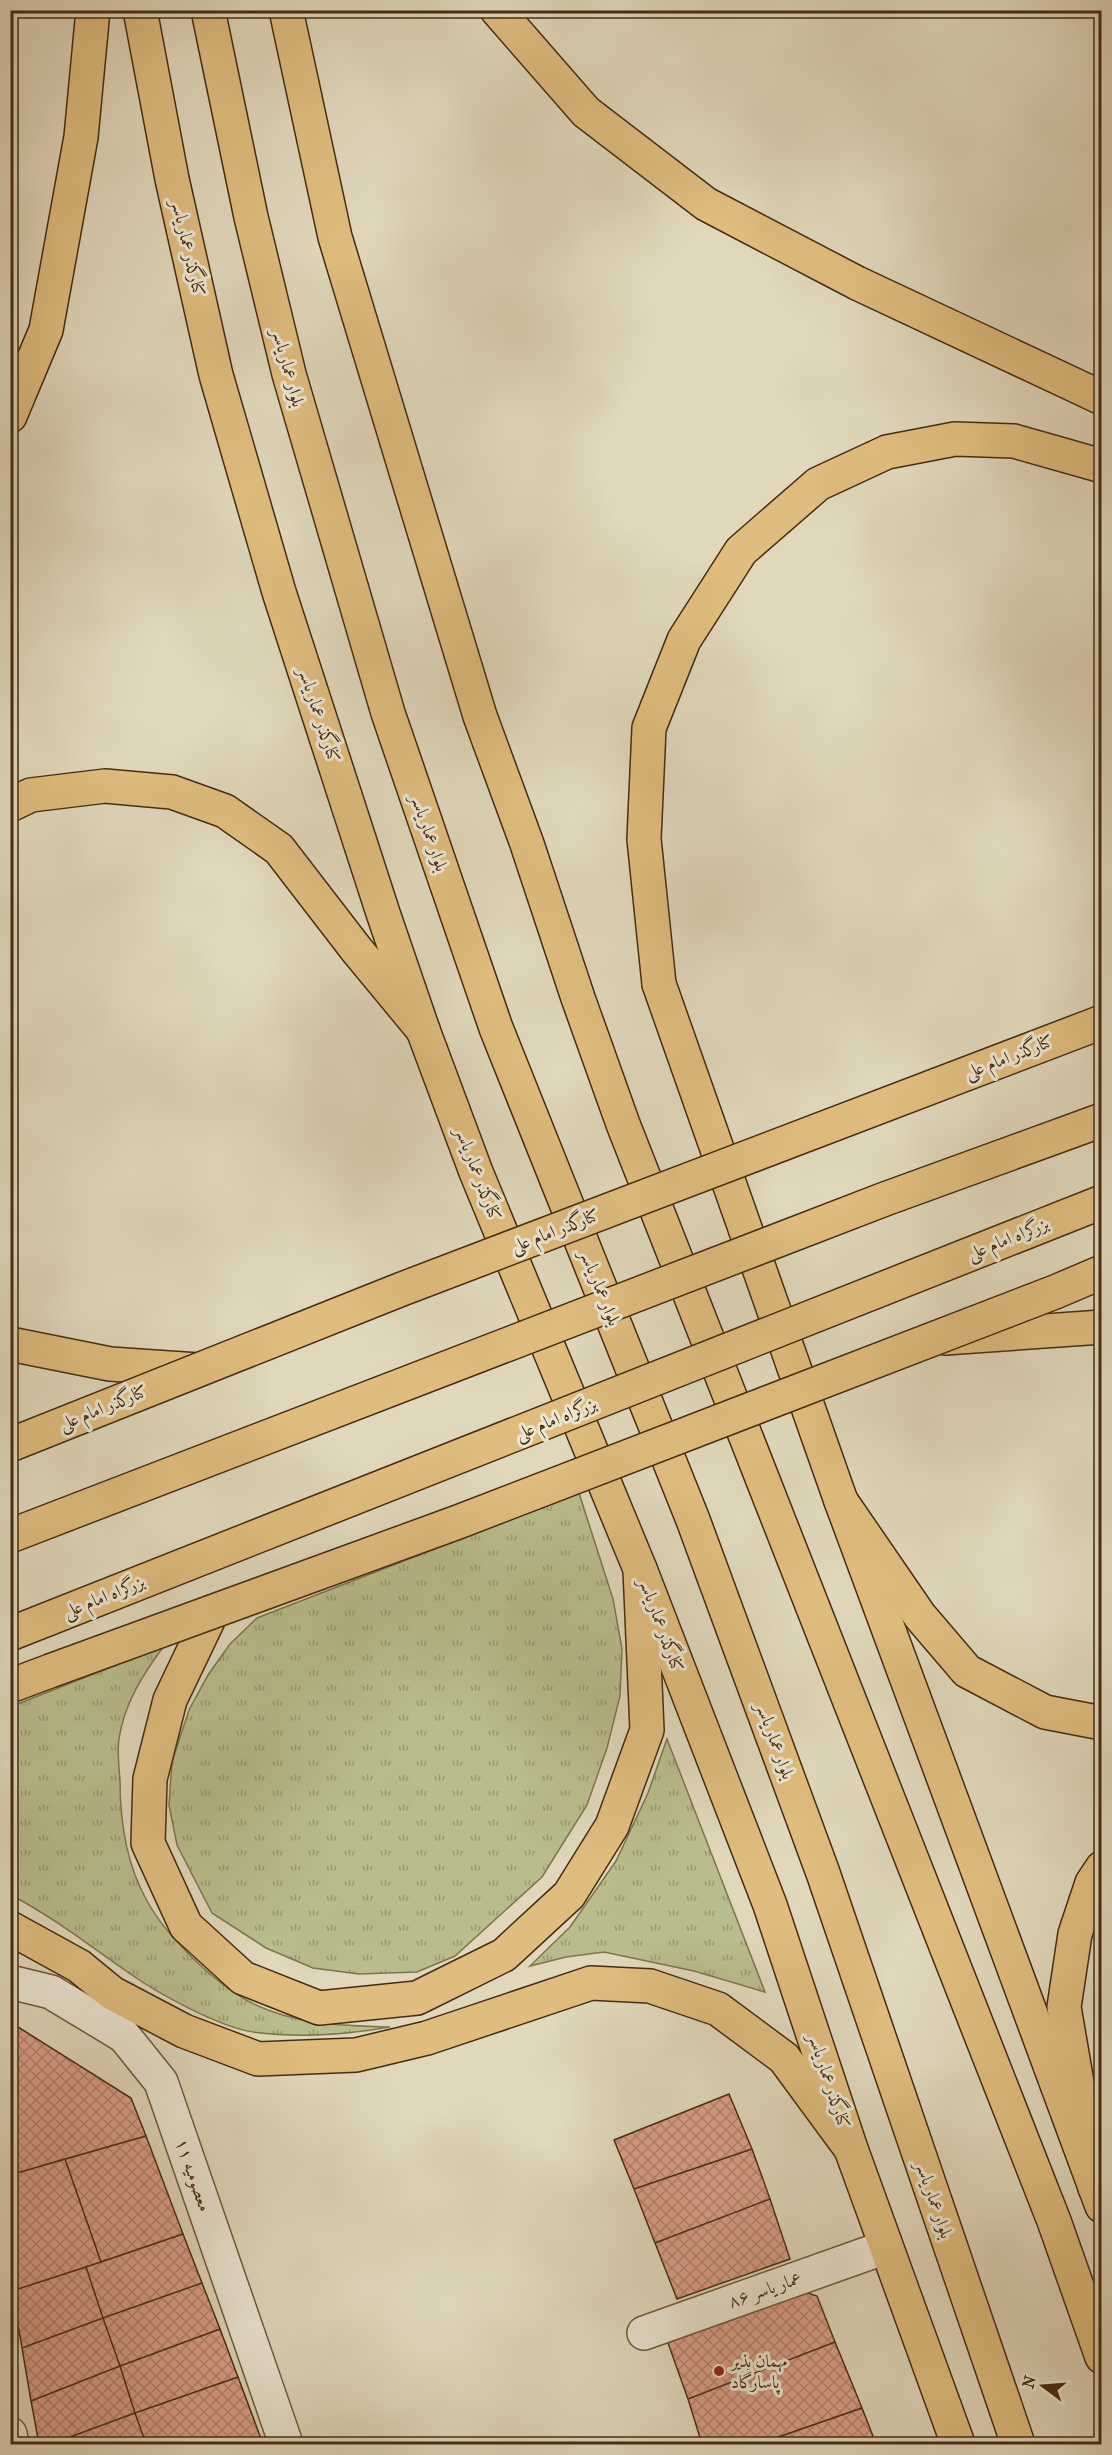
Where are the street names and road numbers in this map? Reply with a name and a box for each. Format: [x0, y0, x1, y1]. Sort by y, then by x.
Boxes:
street label: کنارگذر عمار یاسر [165, 195, 212, 298]
street label: بلوار عمار یاسر [266, 325, 309, 410]
street label: کنارگذر عمار یاسر [292, 662, 347, 765]
street label: بلوار عمار یاسر [404, 790, 452, 875]
street label: کنارگذر امام علی [961, 1028, 1058, 1088]
street label: کنارگذر عمار یاسر [449, 1121, 508, 1224]
street label: کنارگذر امام علی [507, 1202, 604, 1262]
street label: بزرگراه امام علی [963, 1211, 1054, 1269]
street label: بلوار عمار یاسر [574, 1245, 625, 1330]
street label: کنارگذر امام علی [55, 1378, 152, 1440]
street label: بزرگراه امام علی [511, 1391, 602, 1449]
street label: بزرگراه امام علی [59, 1569, 150, 1627]
street label: کنارگذر عمار یاسر [633, 1572, 690, 1675]
street label: بلوار عمار یاسر [750, 1698, 799, 1783]
street label: کنارگذر عمار یاسر [802, 2028, 857, 2131]
street label: معصومیه ۱۱ [171, 2136, 215, 2214]
street label: بلوار عمار یاسر [909, 2157, 957, 2242]
street label: عمار یاسر ۸۶ [725, 2268, 805, 2313]

